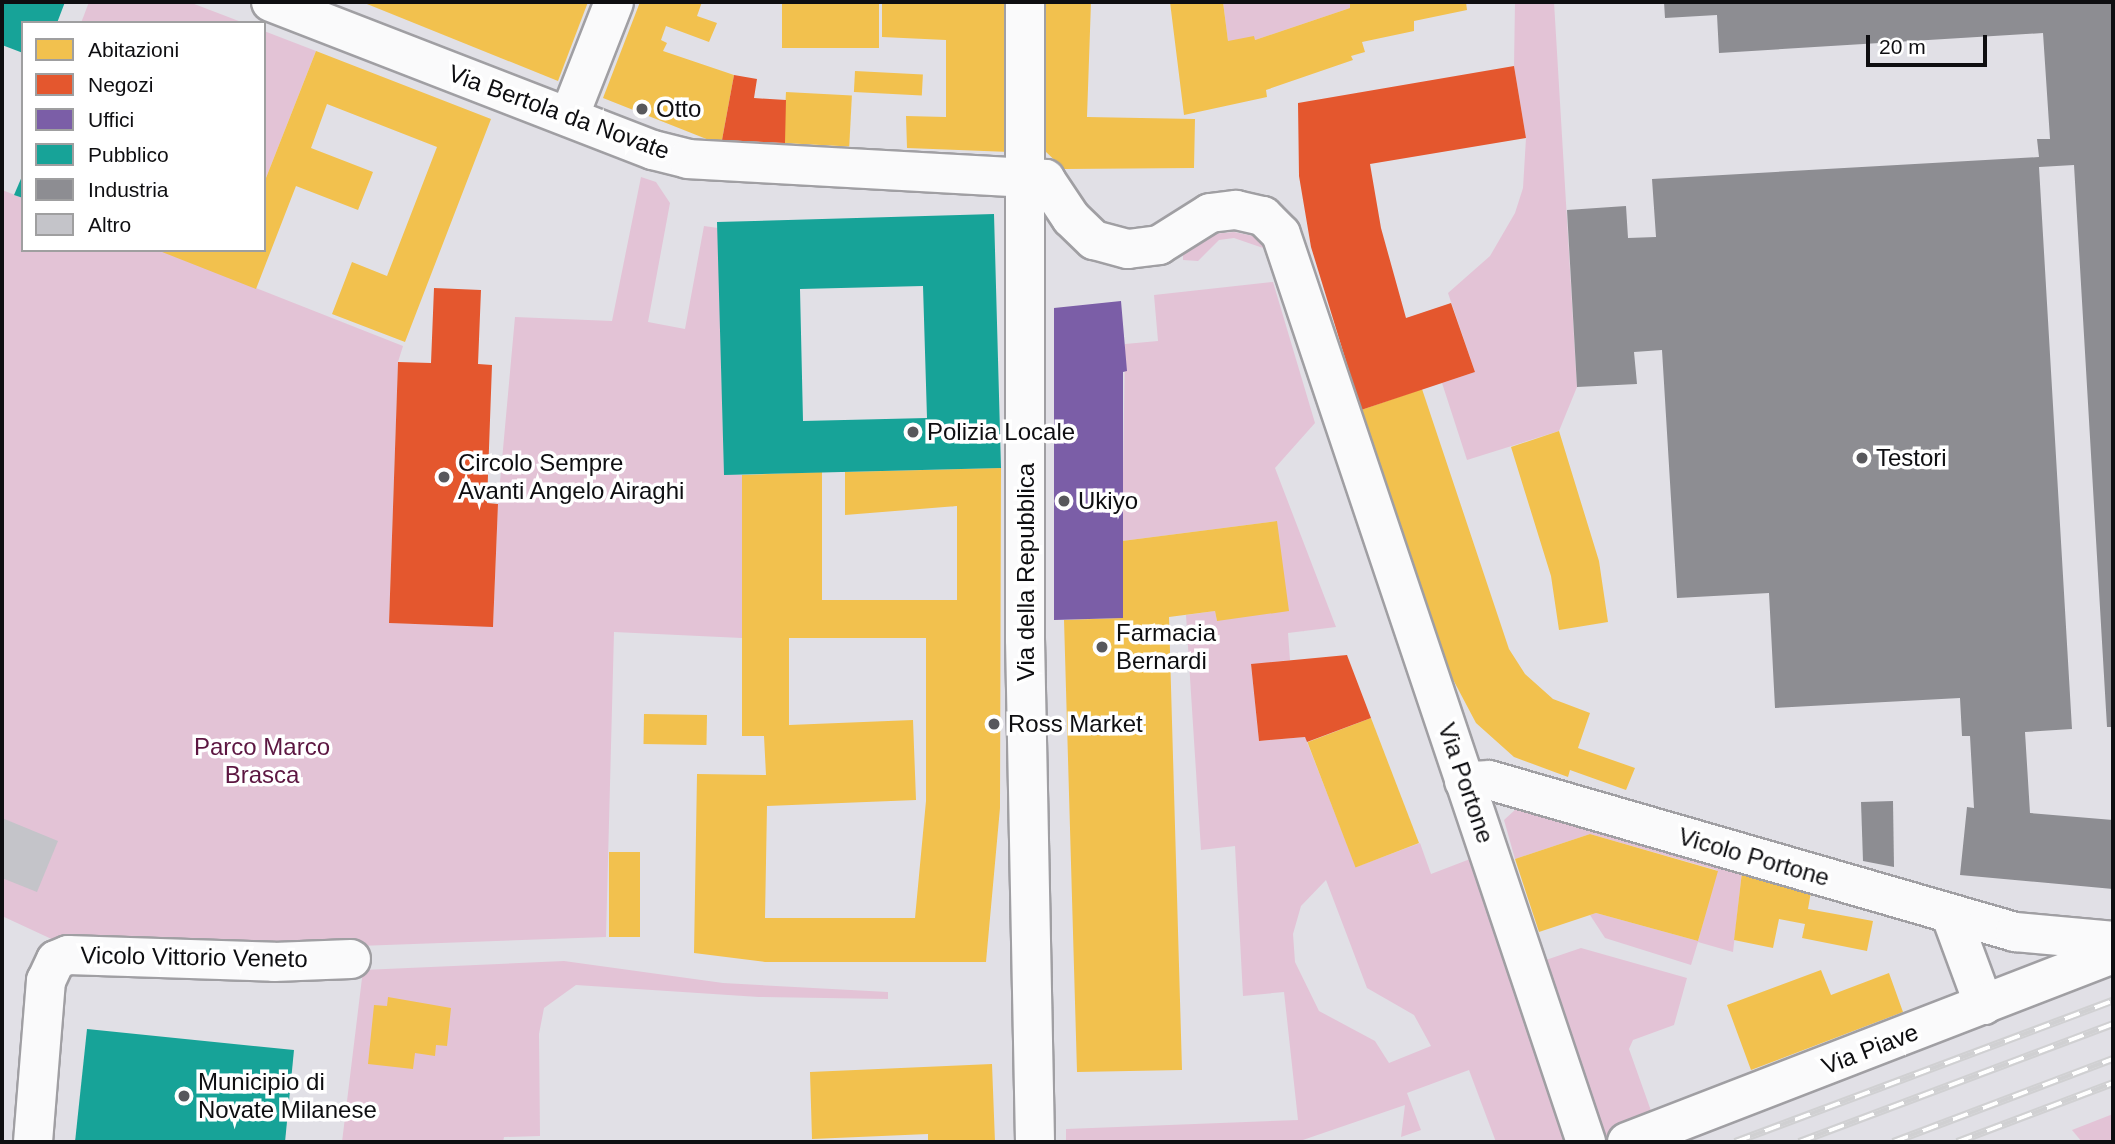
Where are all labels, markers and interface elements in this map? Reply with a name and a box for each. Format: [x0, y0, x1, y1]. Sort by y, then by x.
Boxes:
legend [21, 21, 266, 252]
scale bar [1870, 21, 1991, 65]
text: 20 m [1879, 35, 1926, 58]
text: Abitazioni [88, 38, 179, 61]
street label: Via Bertola da Novate [445, 59, 673, 165]
text: Negozi [88, 73, 153, 96]
place label: Otto [656, 95, 701, 123]
marker: Otto [634, 101, 650, 117]
text: Uffici [88, 108, 134, 131]
text: Pubblico [88, 143, 169, 166]
text: Industria [88, 178, 169, 201]
text: Altro [88, 213, 131, 236]
place label: Polizia Locale [927, 418, 1075, 446]
marker: Polizia Locale [905, 424, 921, 440]
place label: Testori [1876, 444, 1947, 472]
place label: Circolo Sempre Avanti Angelo Airaghi [458, 449, 687, 505]
marker: Testori [1854, 450, 1870, 466]
street label: Via della Repubblica [1012, 463, 1040, 681]
marker: Circolo Sempre Avanti Angelo Airaghi [436, 469, 452, 485]
place label: Ukiyo [1078, 487, 1138, 515]
marker: Ukiyo [1056, 493, 1072, 509]
place label: Farmacia Bernardi [1116, 619, 1216, 675]
marker: Farmacia Bernardi [1094, 639, 1110, 655]
place label: Ross Market [1008, 710, 1143, 738]
marker: Ross Market [986, 716, 1002, 732]
street label: Via Portone [1432, 719, 1500, 847]
park label: Parco Marco Brasca [194, 733, 330, 789]
street label: Vicolo Portone [1675, 822, 1833, 892]
street label: Vicolo Vittorio Veneto [80, 941, 308, 973]
street label: Via Piave [1818, 1017, 1922, 1081]
place label: Municipio di Novate Milanese [198, 1068, 377, 1124]
marker: Municipio di Novate Milanese [176, 1088, 192, 1104]

